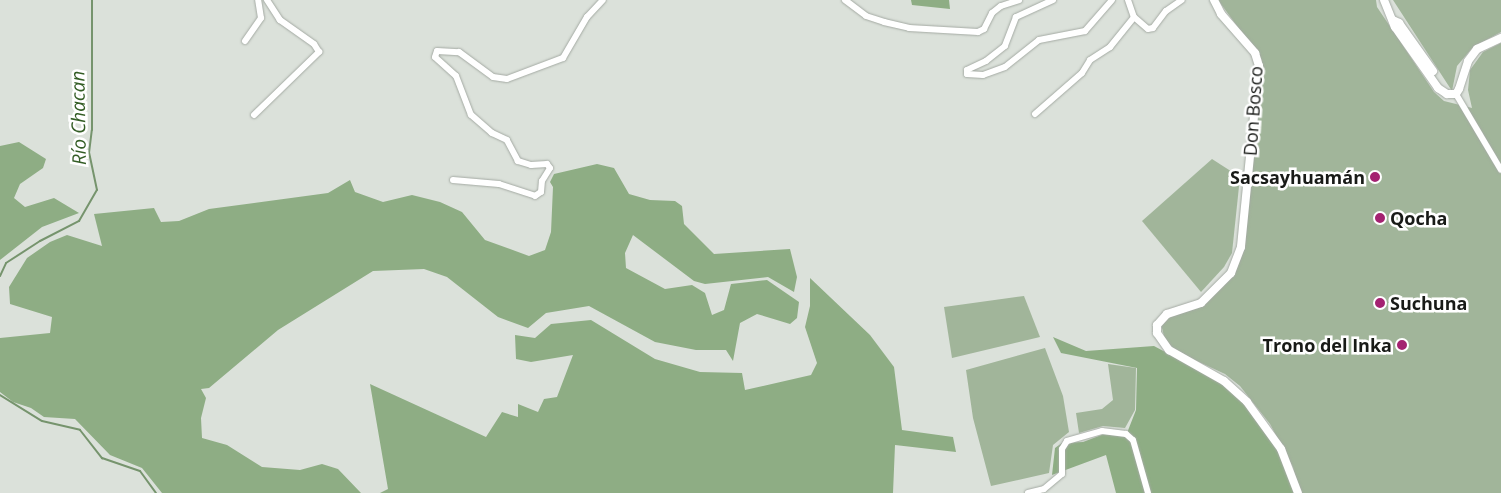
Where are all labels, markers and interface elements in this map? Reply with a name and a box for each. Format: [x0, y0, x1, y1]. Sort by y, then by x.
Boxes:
street label: Don Bosco [1239, 65, 1267, 157]
water label: Río Chacan [67, 71, 91, 165]
place label: Sacsayhuamán [1230, 166, 1365, 188]
marker: Sacsayhuamán [1369, 171, 1381, 183]
place label: Qocha [1390, 207, 1447, 229]
marker: Qocha [1374, 212, 1386, 224]
place label: Suchuna [1390, 292, 1467, 314]
marker: Suchuna [1374, 297, 1386, 309]
place label: Trono del Inka [1263, 334, 1392, 356]
marker: Trono del Inka [1396, 339, 1408, 351]

